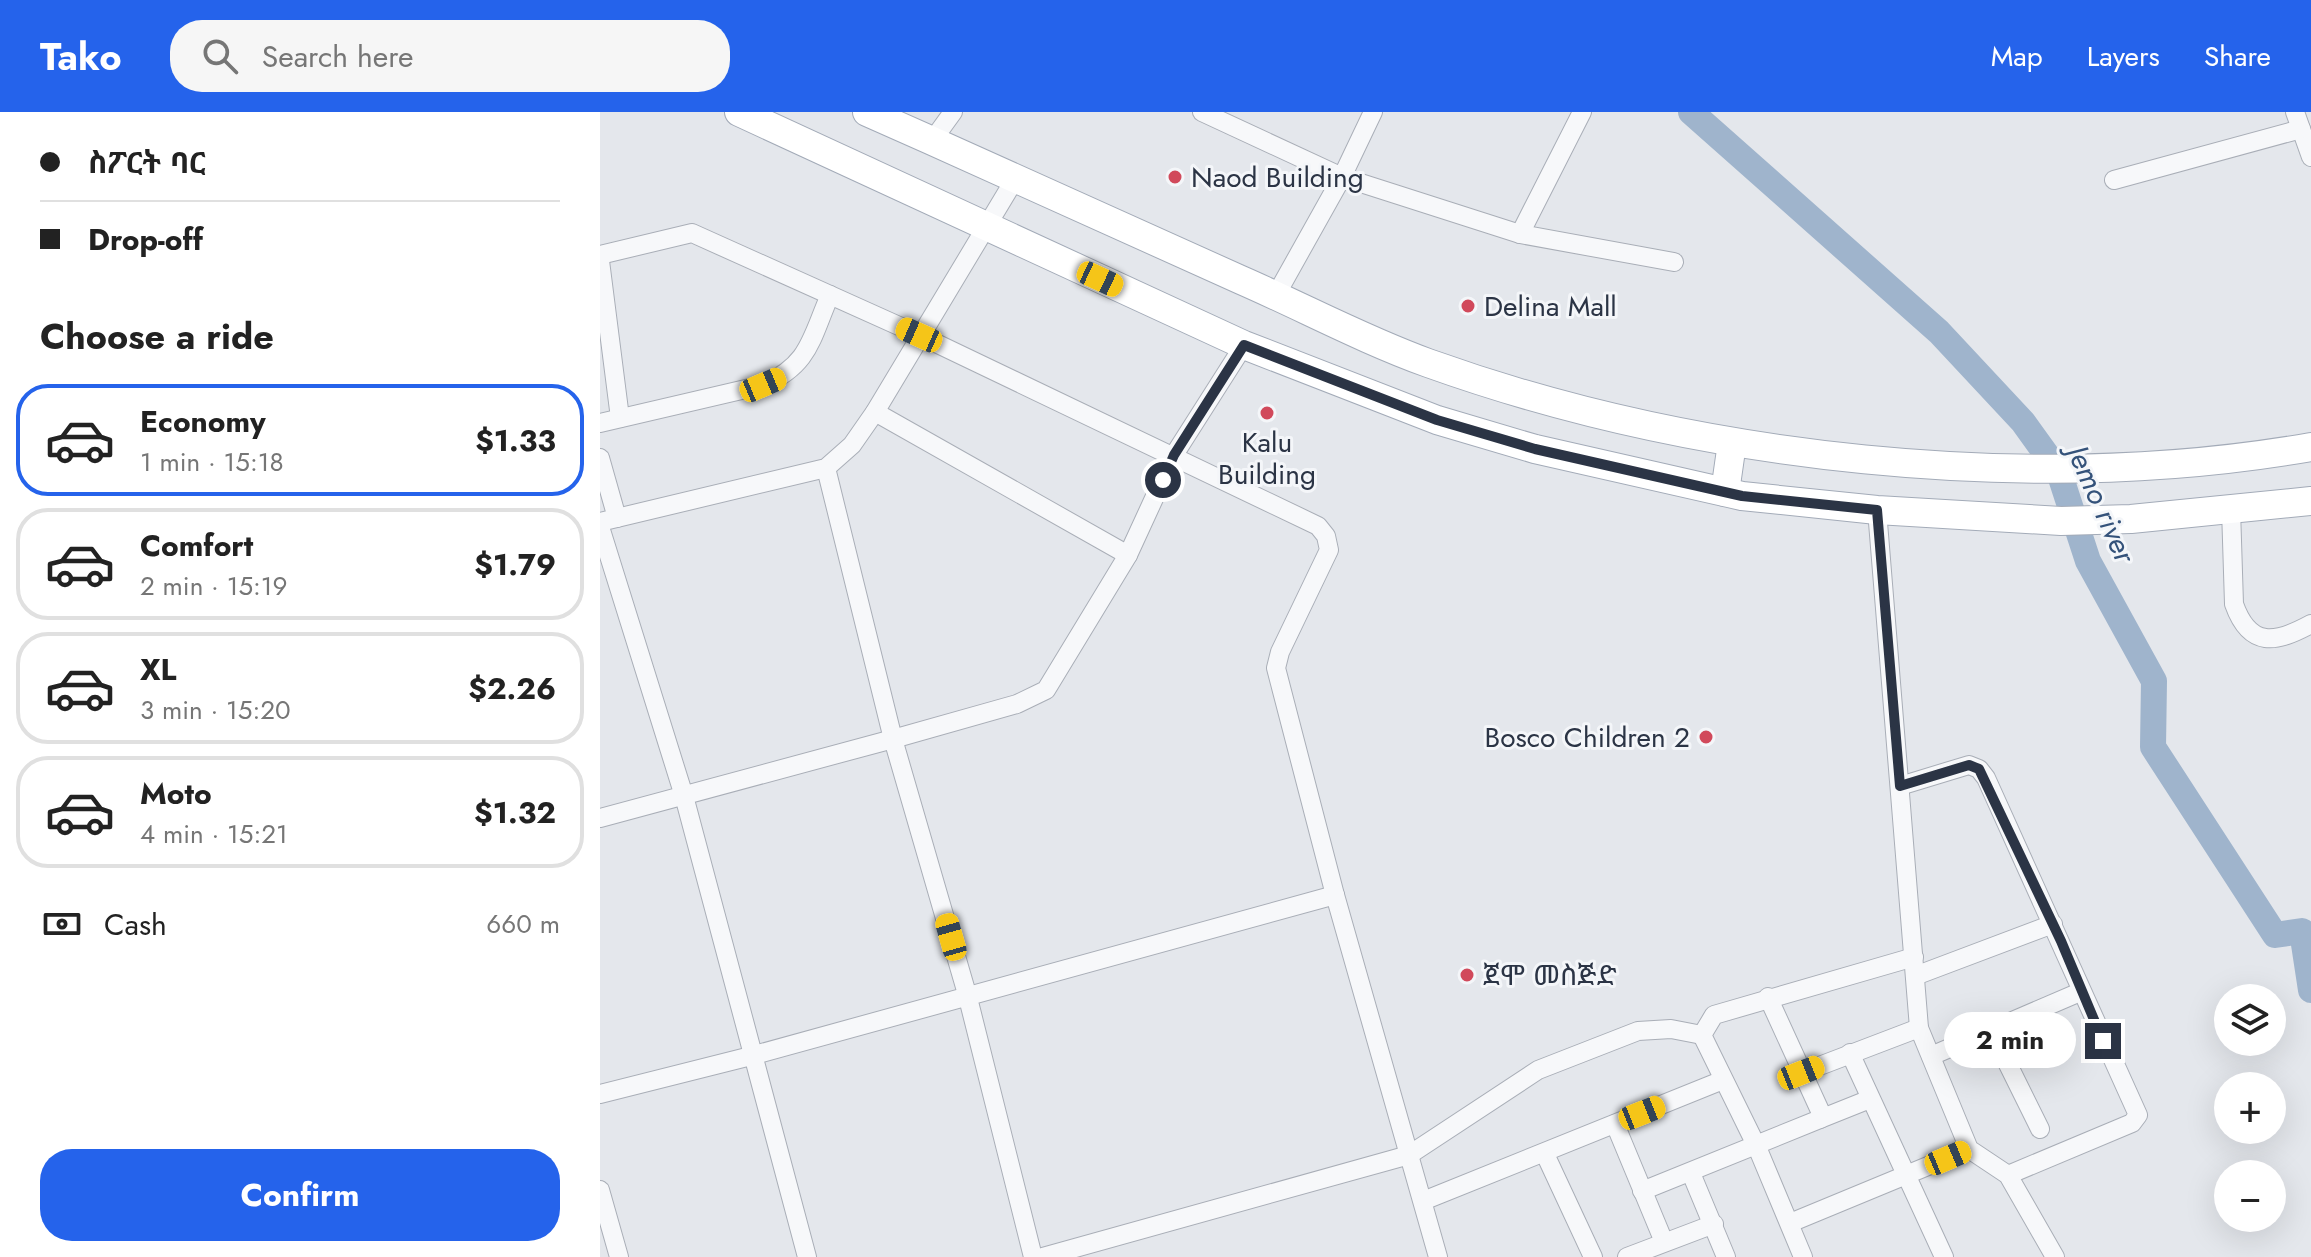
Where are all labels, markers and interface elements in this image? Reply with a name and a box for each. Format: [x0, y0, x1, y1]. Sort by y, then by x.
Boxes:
search box [170, 20, 730, 92]
text: Tako [40, 29, 122, 84]
icon: search [198, 34, 242, 78]
text: Search here [262, 35, 414, 78]
text: Map [1991, 36, 2043, 77]
text: Layers [2087, 36, 2160, 77]
text: Share [2204, 36, 2271, 77]
text: ስፖርት ባር [88, 141, 206, 184]
place label: Naod Building [1191, 157, 1364, 198]
marker: Naod Building [1166, 168, 1184, 186]
text: Drop-off [88, 218, 203, 261]
car [1073, 258, 1127, 300]
place label: Delina Mall [1484, 286, 1617, 327]
marker: Delina Mall [1459, 297, 1477, 315]
text: Choose a ride [40, 310, 274, 362]
car [892, 314, 946, 356]
car [736, 365, 790, 405]
text: Economy [140, 400, 266, 443]
icon: car [44, 404, 116, 476]
marker: Kalu Building [1258, 404, 1276, 422]
text: $1.33 [475, 419, 556, 462]
place label: Kalu Building [1218, 422, 1316, 495]
water label: Jemo river [2054, 434, 2147, 571]
text: 1 min · 15:18 [140, 443, 284, 481]
route start [1145, 462, 1181, 498]
text: Comfort [140, 524, 253, 567]
icon: car [44, 528, 116, 600]
text: $1.79 [474, 543, 556, 586]
text: 2 min · 15:19 [140, 567, 288, 605]
text: XL [140, 648, 176, 691]
icon: car [44, 652, 116, 724]
text: $2.26 [468, 667, 556, 710]
text: 3 min · 15:20 [140, 691, 291, 729]
place label: Bosco Children 2 [1485, 717, 1690, 758]
marker: Bosco Children 2 [1697, 728, 1715, 746]
text: Moto [140, 772, 212, 815]
icon: car [44, 776, 116, 848]
text: $1.32 [474, 791, 556, 834]
text: 4 min · 15:21 [140, 815, 288, 853]
icon: cash [40, 902, 84, 946]
text: Cash [104, 903, 167, 946]
text: 660 m [486, 905, 560, 943]
car [933, 911, 969, 963]
place label: ጀሞ መስጅድ [1483, 955, 1617, 996]
marker: ጀሞ መስጅድ [1458, 966, 1476, 984]
map controls [2214, 984, 2286, 1232]
button: layers [2214, 984, 2286, 1056]
callout: 2 min [1943, 1013, 2075, 1069]
text: 2 min [1976, 1021, 2044, 1059]
route end [2085, 1023, 2121, 1059]
car [1774, 1053, 1828, 1093]
button: + [2214, 1072, 2286, 1144]
car [1615, 1093, 1669, 1133]
car [1921, 1138, 1975, 1178]
button: Confirm [40, 1149, 560, 1241]
button: − [2214, 1160, 2286, 1232]

